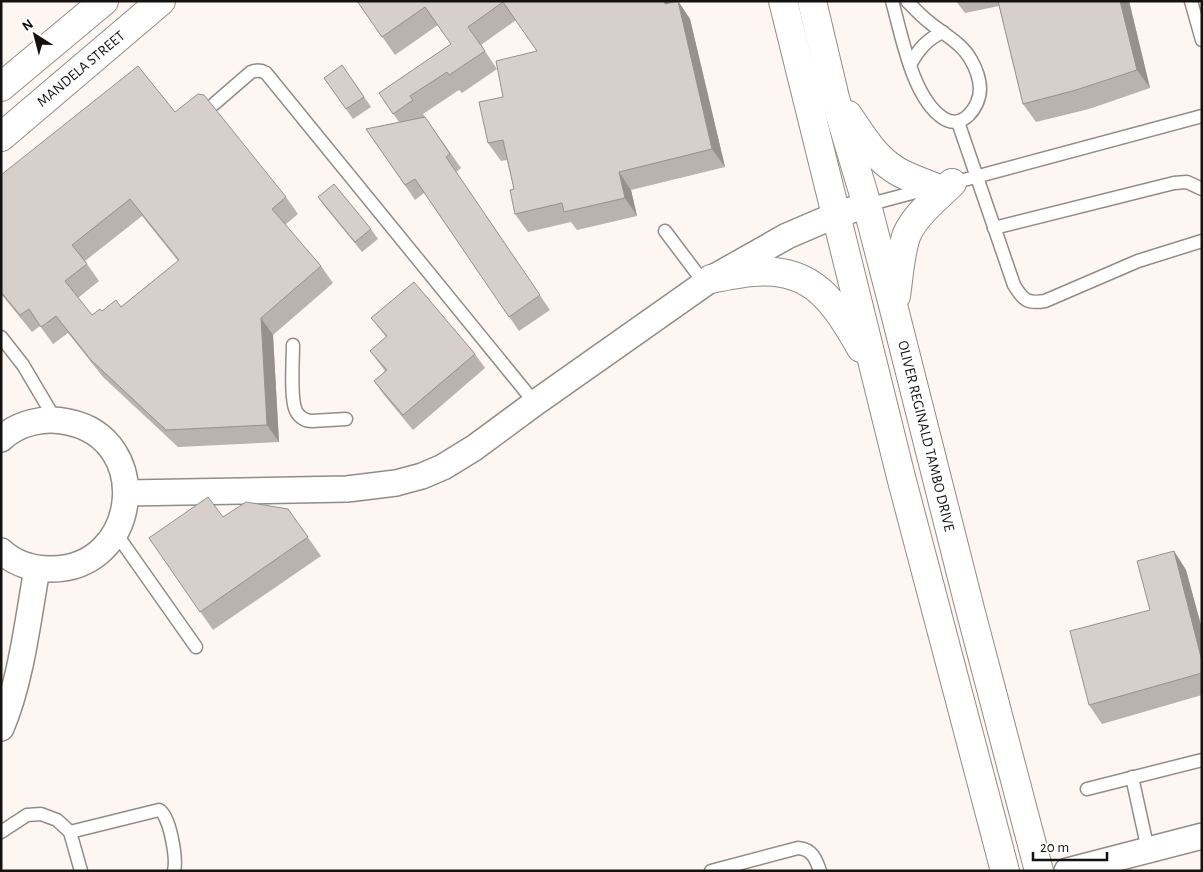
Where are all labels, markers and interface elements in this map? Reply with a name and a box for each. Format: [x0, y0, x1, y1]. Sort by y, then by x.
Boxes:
north arrow [10, 10, 60, 60]
text: N [20, 17, 36, 34]
street label: MANDELA STREET [34, 28, 128, 110]
street label: OLIVER REGINALD TAMBO DRIVE [895, 339, 957, 533]
scale bar [1033, 830, 1107, 862]
text: 20 m [1040, 840, 1069, 855]

